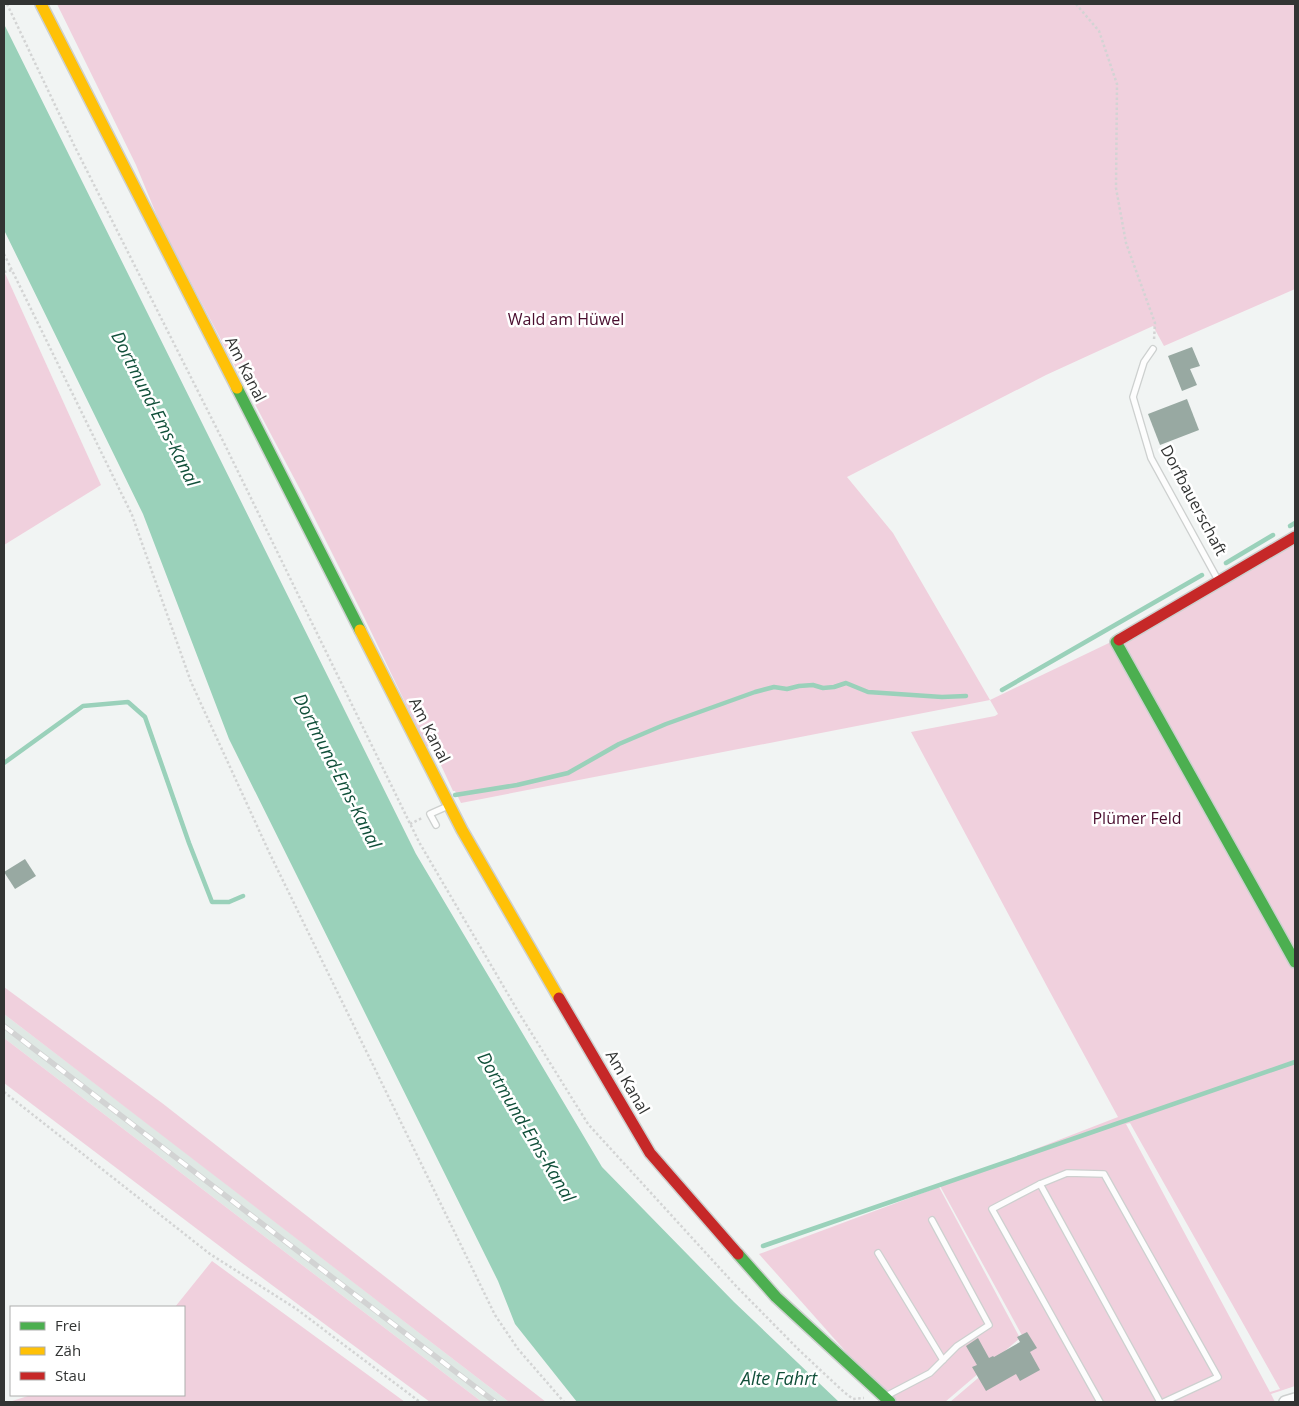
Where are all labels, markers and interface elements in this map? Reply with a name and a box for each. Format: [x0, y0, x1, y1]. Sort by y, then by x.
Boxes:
park label: Wald am Hüwel [508, 308, 624, 330]
water label: Dortmund-Ems-Kanal [106, 327, 206, 491]
street label: Am Kanal [220, 333, 272, 405]
street label: Dorfbauerschaft [1156, 441, 1233, 559]
water label: Dortmund-Ems-Kanal [288, 689, 388, 853]
street label: Am Kanal [404, 694, 456, 766]
park label: Plümer Feld [1092, 807, 1182, 829]
street label: Am Kanal [601, 1046, 655, 1118]
water label: Dortmund-Ems-Kanal [472, 1047, 582, 1207]
legend [10, 1306, 185, 1396]
text: Frei [55, 1315, 81, 1335]
text: Zäh [55, 1340, 81, 1360]
text: Stau [55, 1365, 86, 1385]
water label: Alte Fahrt [739, 1366, 818, 1390]

